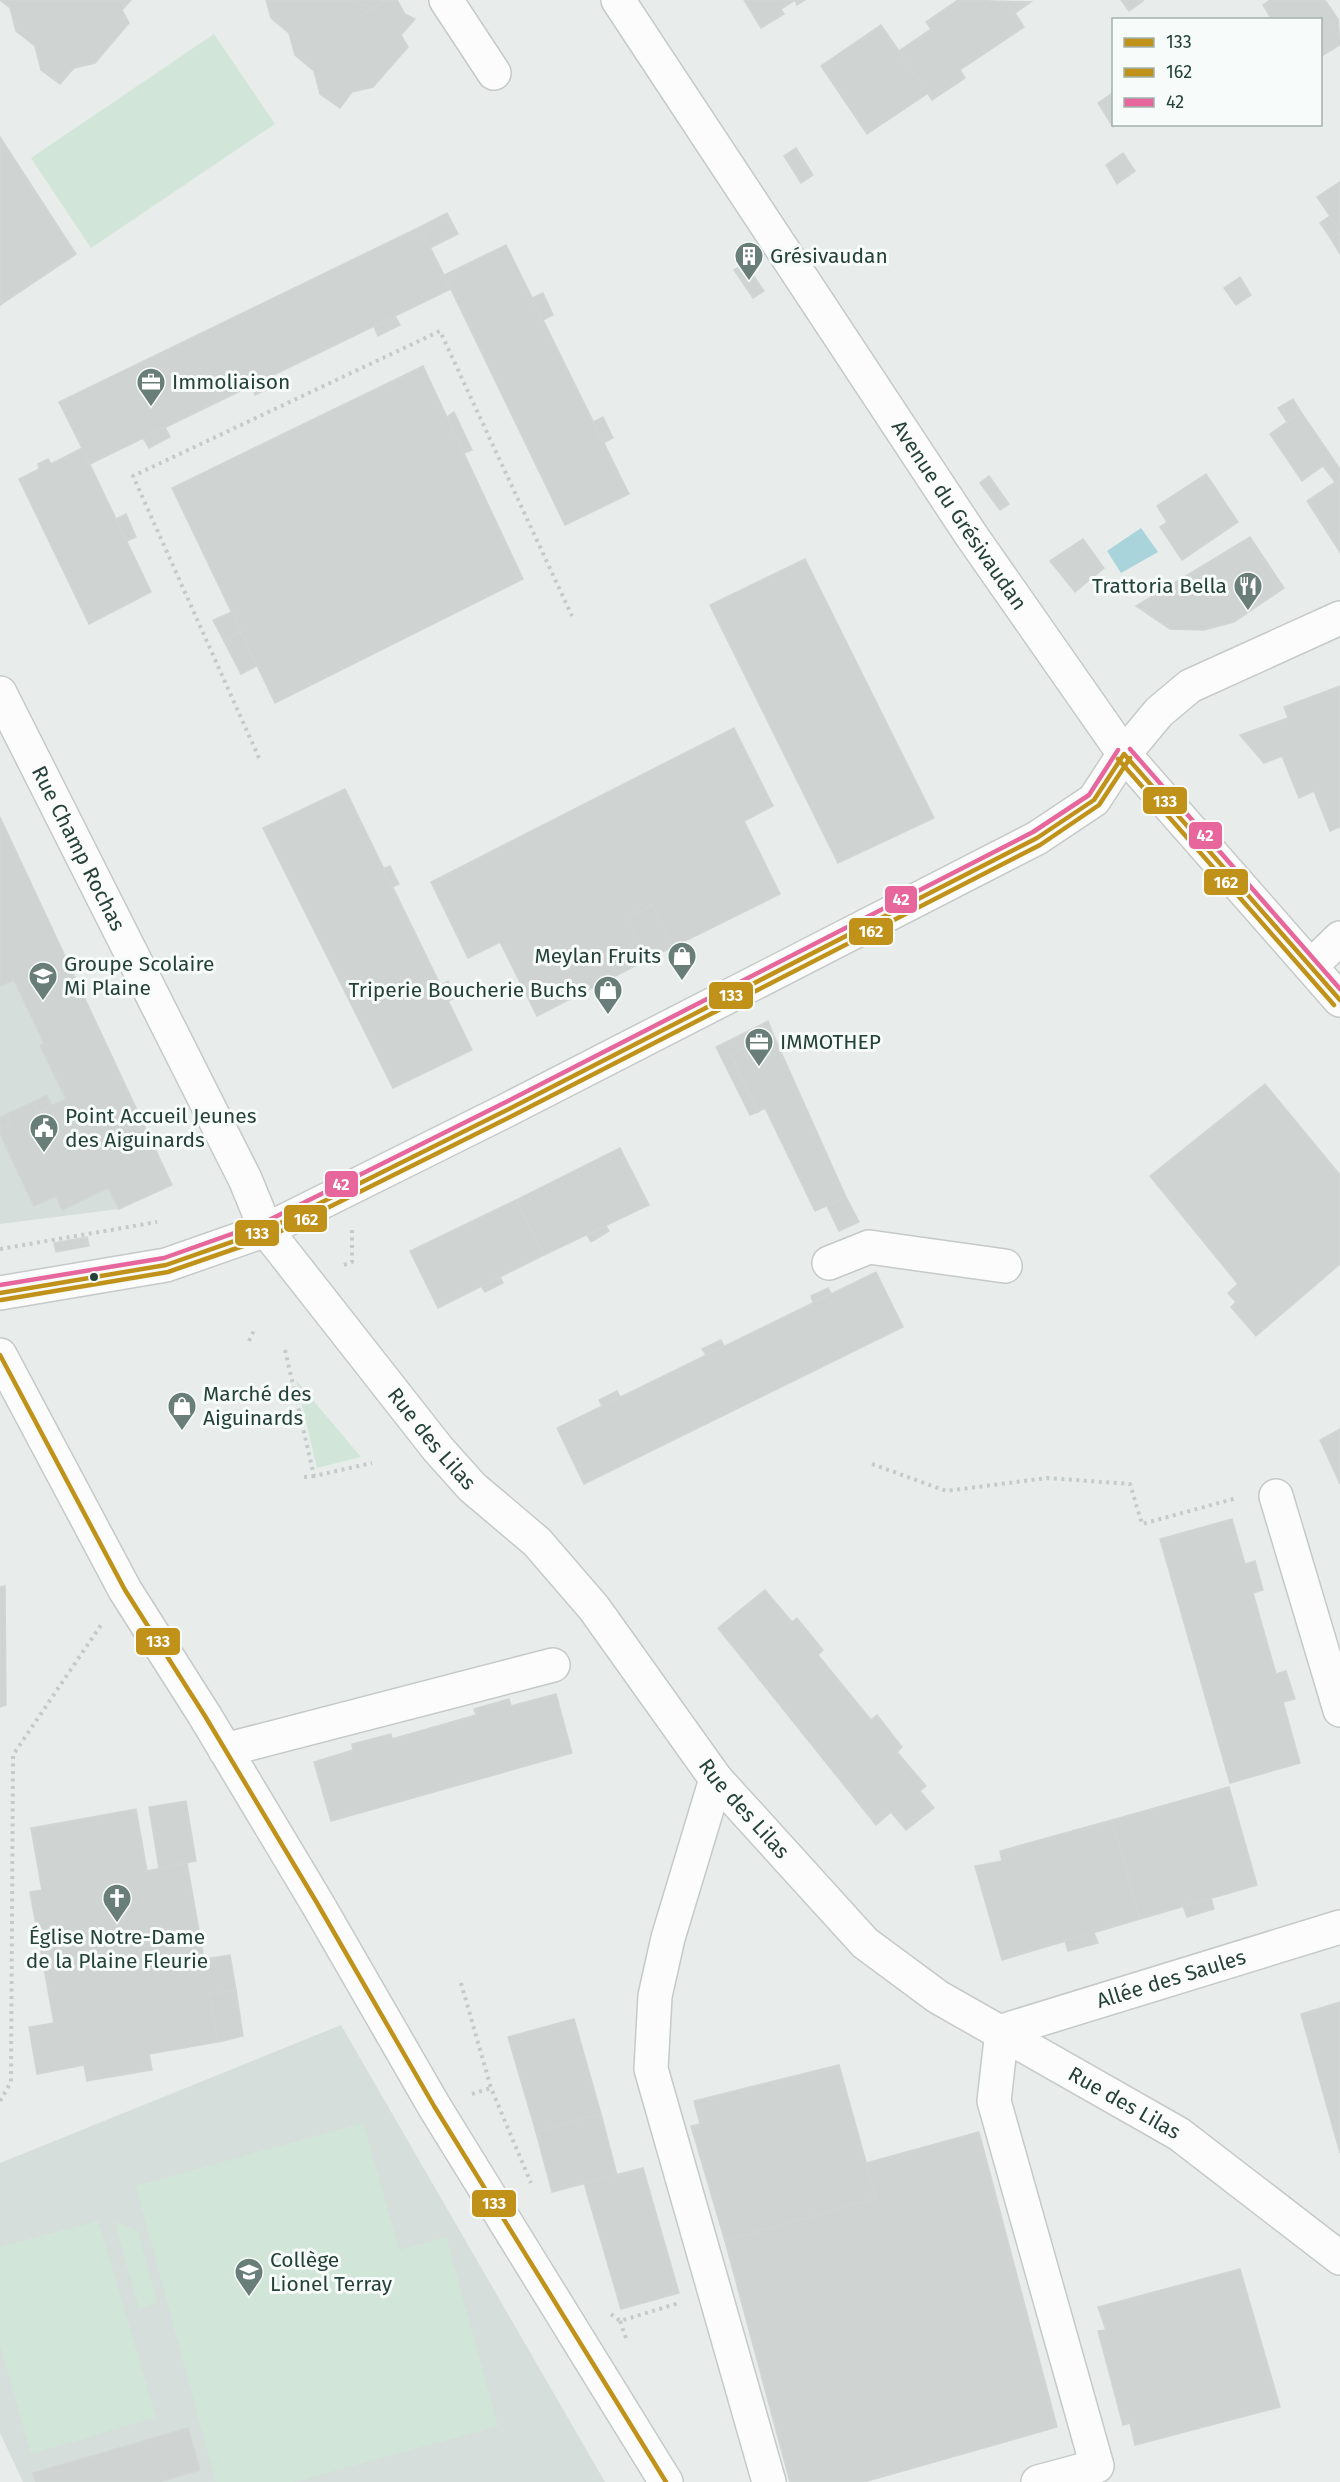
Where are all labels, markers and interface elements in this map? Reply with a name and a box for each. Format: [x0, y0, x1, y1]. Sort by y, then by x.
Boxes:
legend [1112, 18, 1322, 126]
text: 133 [1166, 31, 1192, 53]
text: 162 [1166, 61, 1192, 83]
text: 42 [1166, 91, 1184, 113]
building icon: Grésivaudan [733, 240, 765, 282]
place label: Grésivaudan [770, 243, 888, 269]
office icon: Immoliaison [135, 366, 167, 408]
place label: Immoliaison [172, 369, 290, 395]
street label: Avenue du Grésivaudan [886, 415, 1033, 615]
restaurant icon: Trattoria Bella [1232, 570, 1264, 612]
place label: Trattoria Bella [1092, 573, 1227, 599]
street label: Rue Champ Rochas [26, 762, 131, 935]
line badge: 133 [1142, 786, 1188, 815]
text: 133 [1153, 792, 1177, 811]
line badge: 42 [1188, 821, 1223, 850]
text: 42 [1197, 826, 1214, 845]
line badge: 162 [1203, 868, 1249, 896]
text: 162 [1214, 873, 1238, 892]
line badge: 42 [884, 885, 918, 914]
text: 42 [893, 890, 910, 909]
line badge: 162 [848, 917, 894, 946]
text: 162 [859, 922, 883, 941]
shop icon: Meylan Fruits [666, 940, 698, 982]
place label: Meylan Fruits [534, 943, 661, 969]
place label: Groupe Scolaire Mi Plaine [64, 951, 214, 1001]
school or university icon: Groupe Scolaire Mi Plaine [27, 960, 59, 1002]
shop icon: Triperie Boucherie Buchs [592, 974, 624, 1016]
place label: Triperie Boucherie Buchs [349, 977, 587, 1003]
line badge: 133 [708, 981, 754, 1010]
text: 133 [719, 986, 743, 1005]
office icon: IMMOTHEP [743, 1026, 775, 1068]
place label: IMMOTHEP [780, 1029, 881, 1055]
place label: Point Accueil Jeunes des Aiguinards [65, 1103, 257, 1153]
public building icon: Point Accueil Jeunes des Aiguinards [28, 1112, 60, 1154]
line badge: 42 [324, 1170, 359, 1198]
text: 42 [333, 1175, 350, 1194]
line badge: 162 [283, 1204, 328, 1233]
text: 162 [294, 1210, 318, 1229]
line badge: 133 [234, 1219, 280, 1247]
text: 133 [245, 1224, 269, 1243]
unlabelled marker [88, 1271, 100, 1283]
place label: Marché des Aiguinards [203, 1381, 312, 1431]
street label: Rue des Lilas [382, 1383, 482, 1495]
shop icon: Marché des Aiguinards [166, 1390, 198, 1432]
line badge: 133 [135, 1627, 181, 1656]
text: 133 [146, 1632, 170, 1651]
street label: Rue des Lilas [693, 1754, 795, 1864]
church icon: Église Notre-Dame de la Plaine Fleurie [101, 1882, 133, 1924]
place label: Église Notre-Dame de la Plaine Fleurie [26, 1924, 208, 1974]
street label: Allée des Saules [1093, 1944, 1249, 2014]
street label: Rue des Lilas [1064, 2061, 1185, 2145]
line badge: 133 [471, 2189, 517, 2218]
text: 133 [482, 2194, 506, 2213]
place label: Collège Lionel Terray [270, 2247, 393, 2297]
school or university icon: Collège Lionel Terray [233, 2256, 265, 2298]

